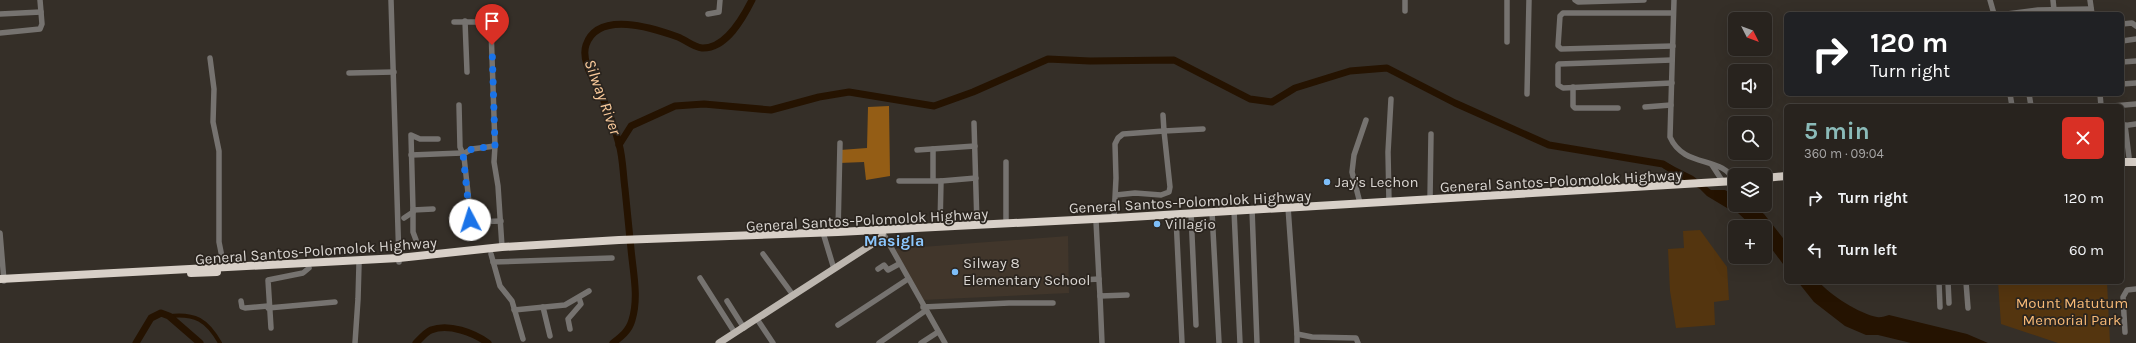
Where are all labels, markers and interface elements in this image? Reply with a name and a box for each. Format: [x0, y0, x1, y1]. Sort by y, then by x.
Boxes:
pin [475, 4, 509, 45]
icon: arrive [481, 10, 503, 32]
north arrow [1728, 12, 1772, 56]
map controls [1728, 12, 1772, 264]
text: 120 m [1870, 26, 1948, 59]
icon: right [1804, 28, 1856, 80]
water label: Silway River [581, 57, 626, 138]
text: Turn right [1870, 60, 1950, 82]
button: sound [1728, 64, 1772, 108]
button: search [1728, 116, 1772, 160]
text: 5 min [1804, 117, 1870, 145]
button: close [2062, 117, 2104, 159]
text: 360 m · 09:04 [1804, 146, 1884, 161]
street label: General Santos-Polomolok Highway [1439, 166, 1683, 196]
button: layers [1728, 168, 1772, 212]
place label: Jay's Lechon [1335, 173, 1419, 191]
marker: Jay's Lechon [1322, 177, 1332, 187]
street label: General Santos-Polomolok Highway [1068, 187, 1312, 217]
icon: right [1804, 187, 1826, 209]
text: Turn right [1838, 189, 1908, 207]
text: 120 m [2064, 189, 2104, 207]
position arrow [449, 199, 491, 241]
street label: General Santos-Polomolok Highway [745, 205, 989, 235]
place label: Villagio [1165, 215, 1216, 233]
marker: Villagio [1152, 219, 1162, 229]
button: + [1728, 220, 1772, 264]
district label: Masigla [864, 231, 924, 250]
street label: General Santos-Polomolok Highway [194, 234, 438, 268]
icon: left [1804, 239, 1826, 261]
text: Turn left [1838, 241, 1897, 259]
text: 60 m [2069, 241, 2104, 259]
place label: Silway 8 Elementary School [963, 254, 1090, 289]
marker: Silway 8 Elementary School [950, 267, 960, 277]
park label: Mount Matutum Memorial Park [2016, 294, 2128, 329]

